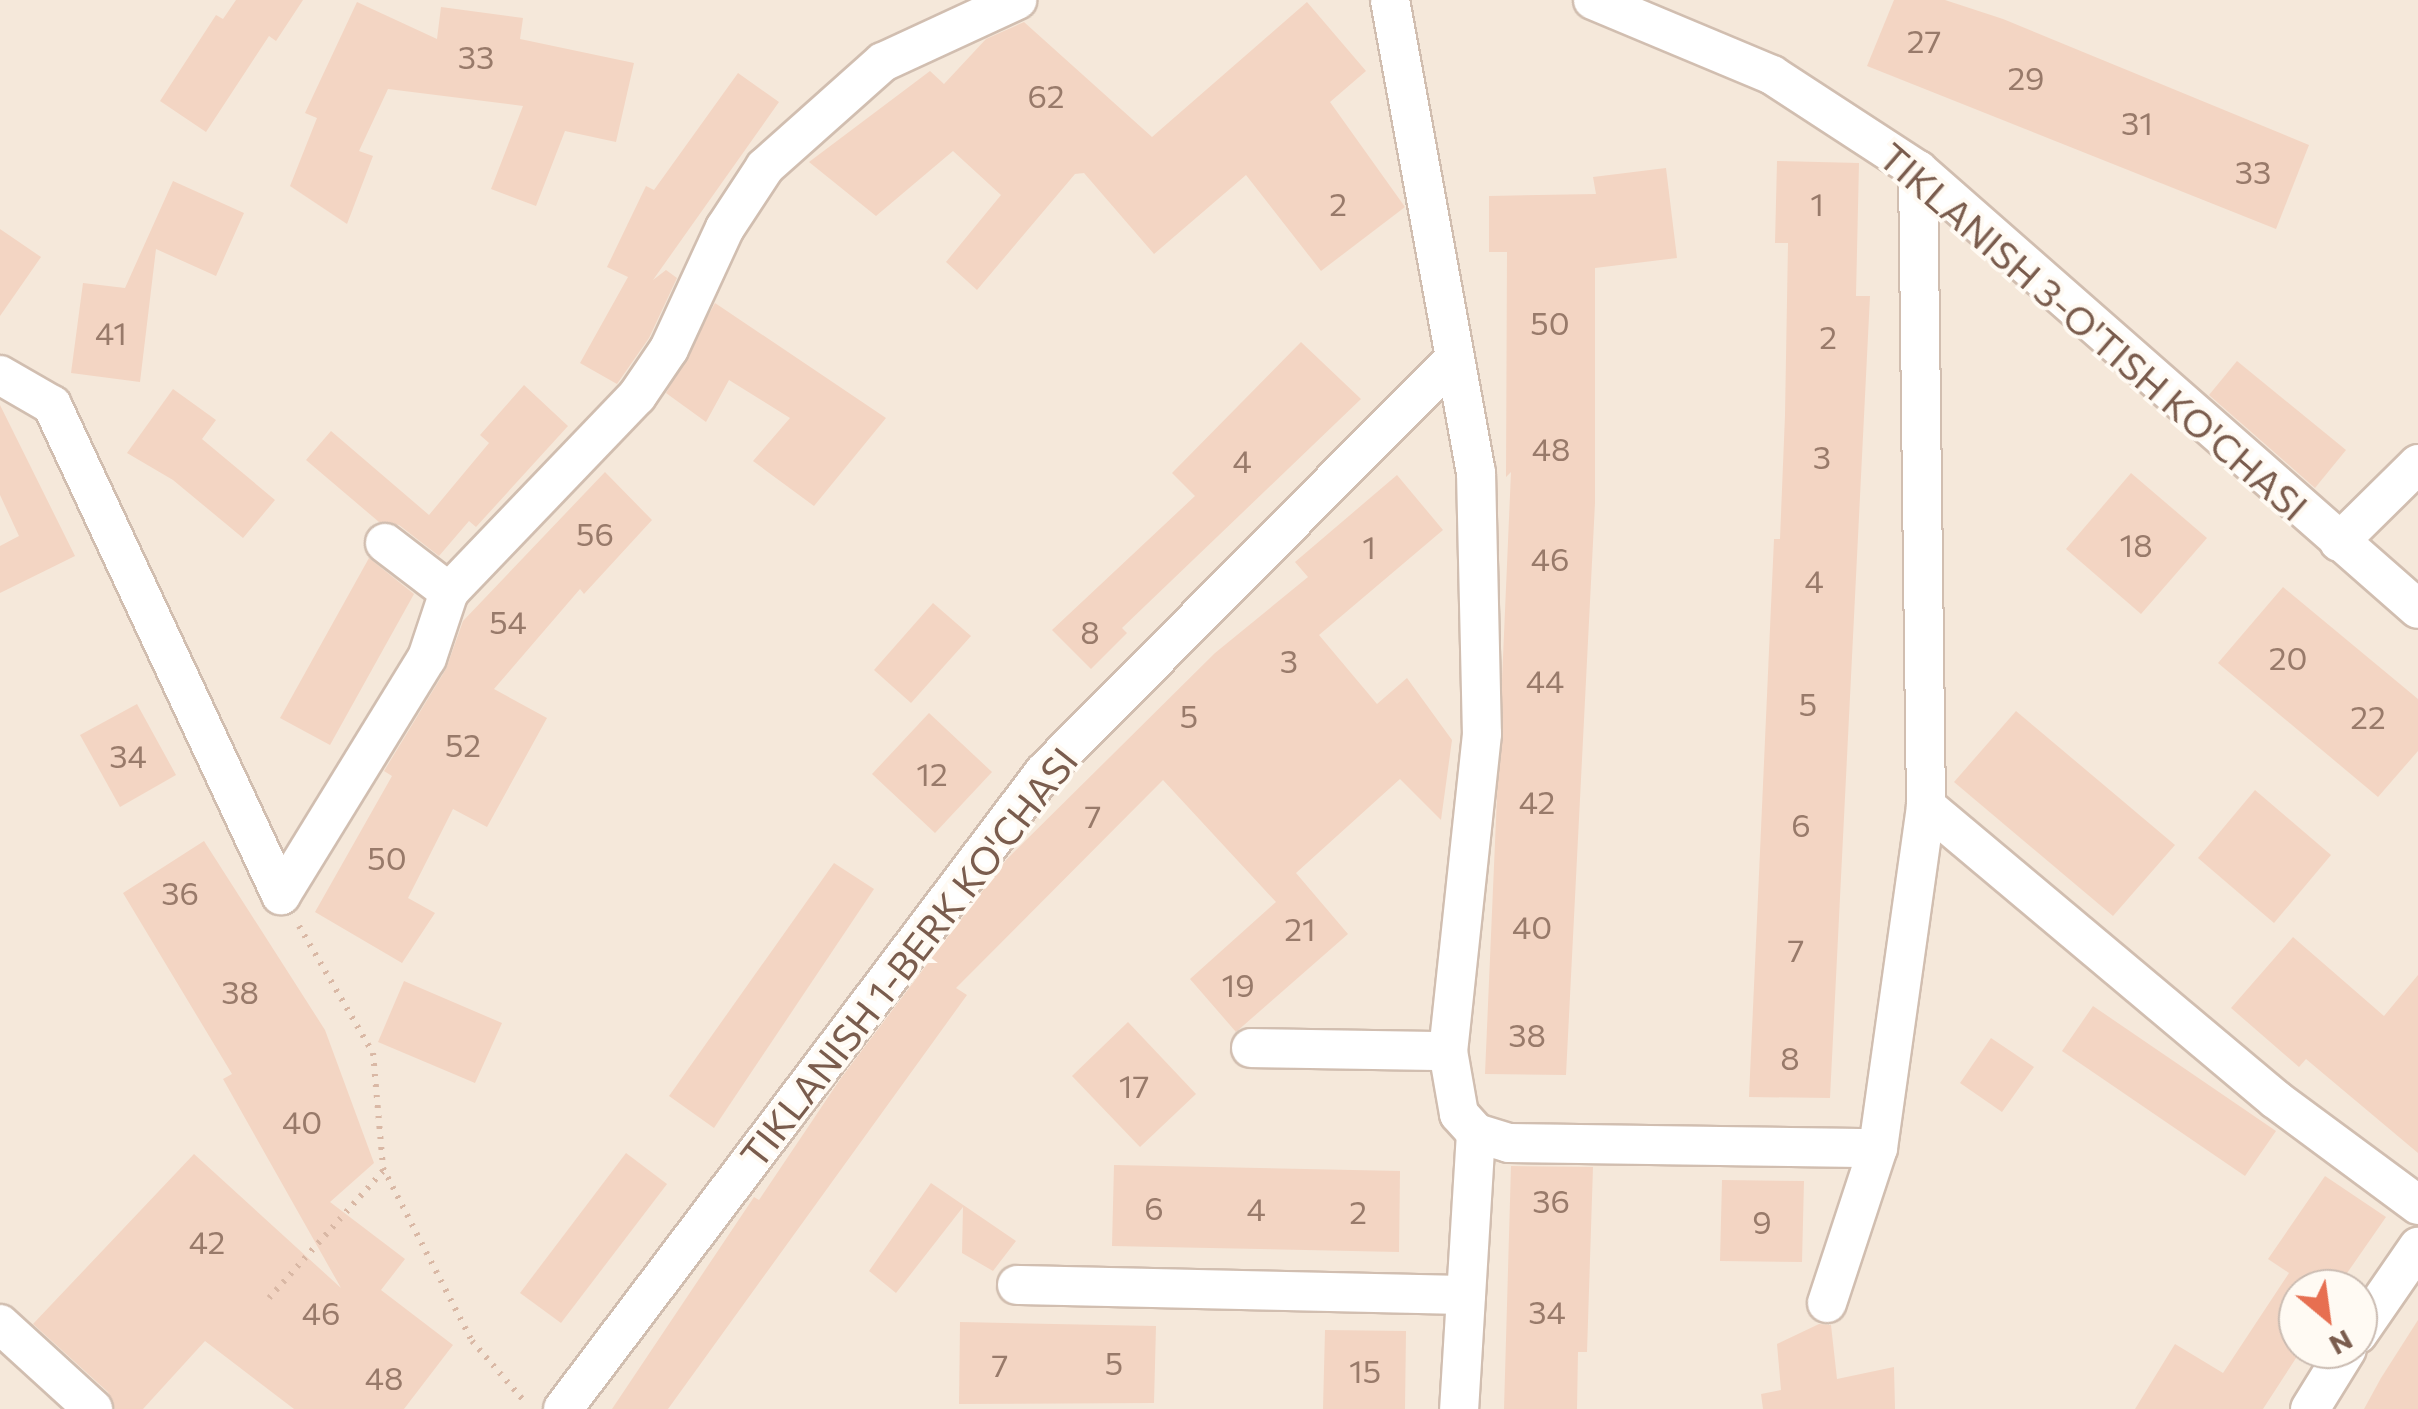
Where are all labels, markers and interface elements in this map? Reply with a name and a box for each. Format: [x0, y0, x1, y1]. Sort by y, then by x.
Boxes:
house number: 27 [1907, 21, 1941, 59]
house number: 33 [458, 37, 494, 75]
house number: 29 [2007, 58, 2045, 96]
house number: 62 [1027, 76, 1065, 114]
house number: 31 [2121, 103, 2153, 141]
street label: TIKLANISH 3-O'TISH KO'CHASI [1871, 133, 2317, 529]
house number: 33 [2235, 152, 2271, 190]
house number: 2 [1329, 184, 1347, 222]
house number: 1 [1810, 184, 1824, 222]
house number: 50 [1530, 303, 1570, 341]
house number: 41 [95, 313, 127, 351]
house number: 2 [1819, 317, 1837, 355]
house number: 48 [1532, 429, 1570, 467]
house number: 3 [1813, 437, 1831, 475]
house number: 4 [1232, 441, 1252, 479]
house number: 56 [576, 514, 614, 552]
house number: 18 [2119, 525, 2153, 563]
house number: 1 [1362, 527, 1376, 565]
house number: 46 [1531, 539, 1569, 577]
house number: 4 [1804, 561, 1824, 599]
house number: 54 [489, 602, 527, 640]
house number: 8 [1080, 612, 1100, 650]
house number: 20 [2269, 638, 2307, 676]
house number: 3 [1280, 641, 1298, 679]
house number: 44 [1526, 661, 1564, 699]
house number: 5 [1799, 684, 1817, 722]
house number: 5 [1180, 696, 1198, 734]
house number: 22 [2350, 697, 2386, 735]
house number: 52 [445, 725, 481, 763]
house number: 34 [109, 736, 147, 774]
street label: TIKLANISH 1-BERK KO'CHASI [730, 738, 1086, 1176]
house number: 12 [916, 754, 948, 792]
house number: 42 [1519, 782, 1555, 820]
house number: 7 [1085, 796, 1101, 834]
house number: 6 [1791, 805, 1811, 843]
house number: 50 [367, 838, 407, 876]
house number: 36 [161, 873, 199, 911]
house number: 40 [1512, 907, 1552, 945]
house number: 21 [1284, 909, 1316, 947]
house number: 7 [1788, 930, 1804, 968]
house number: 19 [1221, 965, 1255, 1003]
house number: 38 [221, 972, 259, 1010]
house number: 38 [1508, 1015, 1546, 1053]
house number: 8 [1780, 1038, 1800, 1076]
house number: 17 [1119, 1066, 1149, 1104]
house number: 40 [282, 1102, 322, 1140]
house number: 36 [1532, 1181, 1570, 1219]
house number: 6 [1144, 1188, 1164, 1226]
house number: 4 [1246, 1189, 1266, 1227]
house number: 2 [1349, 1192, 1367, 1230]
house number: 9 [1752, 1202, 1772, 1240]
house number: 42 [189, 1222, 225, 1260]
north arrow [2278, 1269, 2378, 1369]
house number: 34 [1528, 1292, 1566, 1330]
house number: 46 [302, 1293, 340, 1331]
text: N [2324, 1324, 2359, 1363]
house number: 5 [1105, 1343, 1123, 1381]
house number: 7 [992, 1345, 1008, 1383]
house number: 15 [1349, 1351, 1381, 1389]
house number: 48 [365, 1358, 403, 1396]

